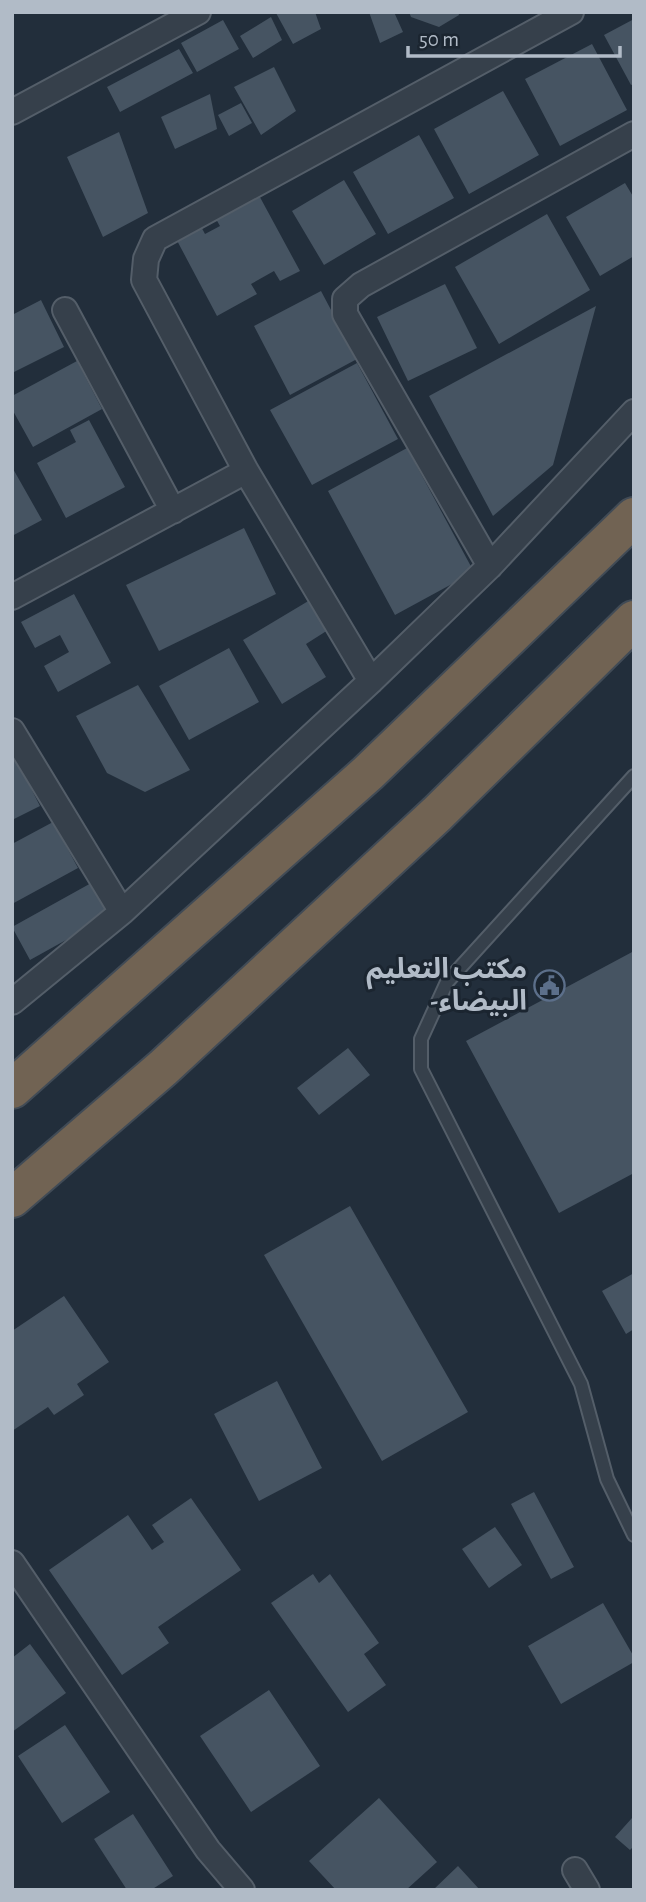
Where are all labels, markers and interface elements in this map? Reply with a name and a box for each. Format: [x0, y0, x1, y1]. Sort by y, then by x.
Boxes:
scale bar [408, 14, 620, 58]
text: 50 m [419, 29, 459, 50]
place label: مكتب التعليم -البيضاء [366, 956, 527, 1017]
public building icon: مكتب التعليم -البيضاء [533, 969, 567, 1003]

